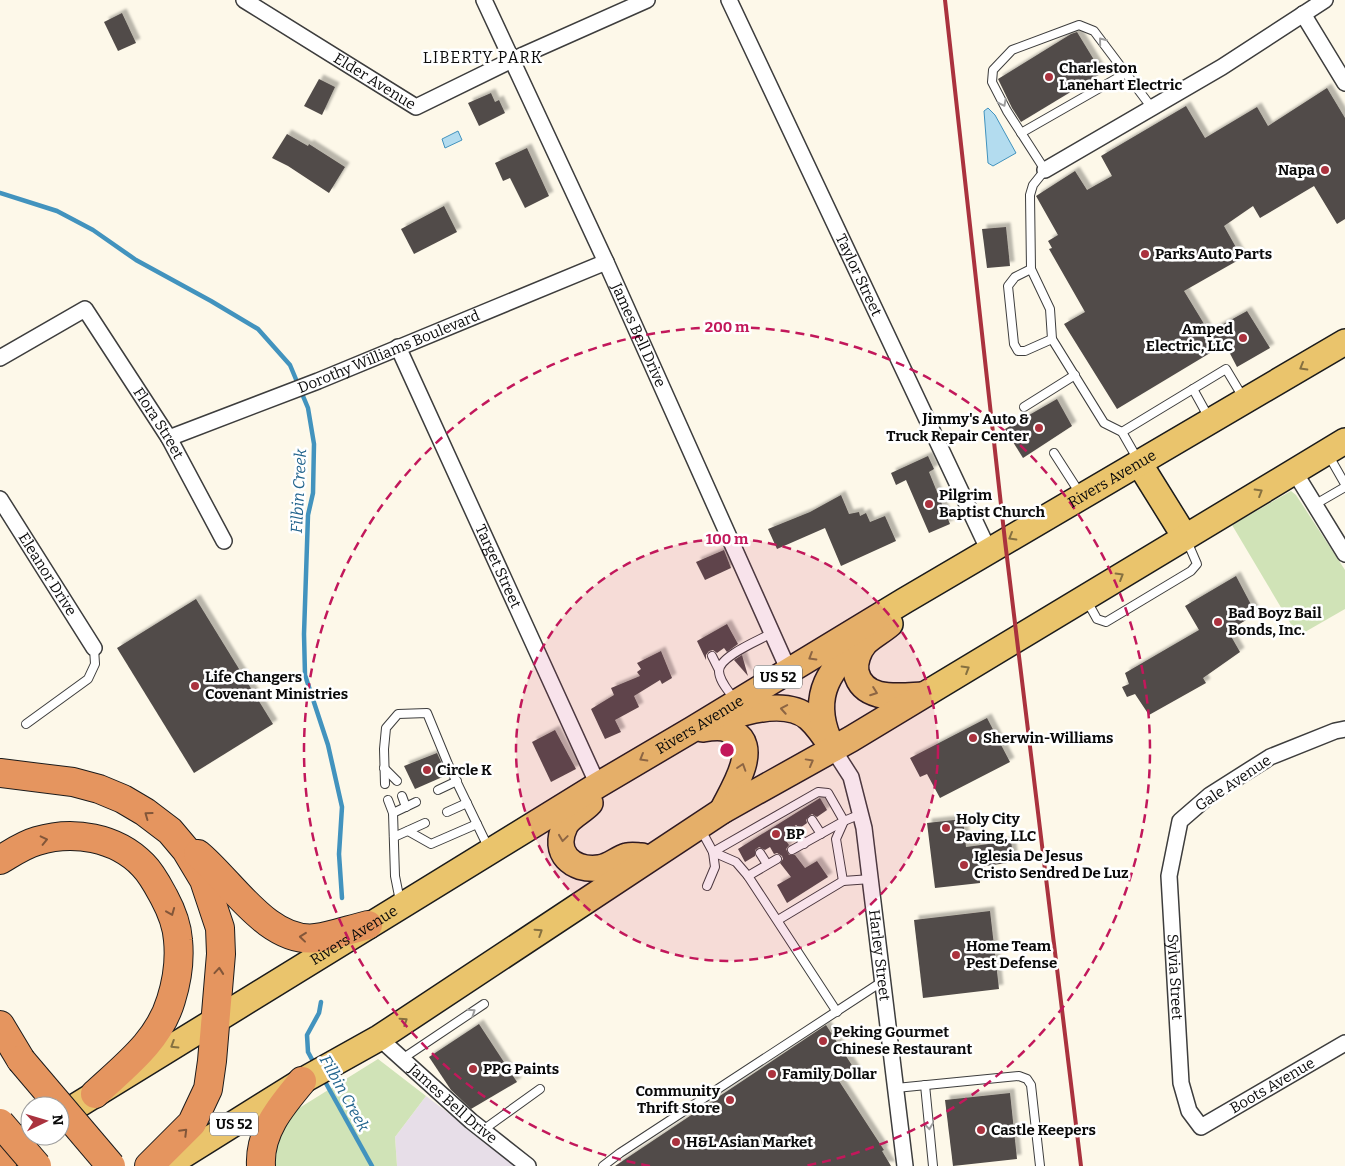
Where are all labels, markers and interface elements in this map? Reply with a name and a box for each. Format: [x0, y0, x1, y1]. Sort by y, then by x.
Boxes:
one-way arrow [1098, 37, 1107, 46]
district label: LIBERTY PARK [423, 48, 543, 67]
street label: Elder Avenue [330, 49, 419, 114]
place label: Charleston Lanehart Electric [1059, 59, 1182, 94]
marker: Charleston Lanehart Electric [1043, 71, 1055, 83]
one-way arrow [997, 97, 1007, 106]
place label: Napa [1278, 161, 1316, 179]
marker: Napa [1319, 164, 1331, 176]
street label: Taylor Street [832, 231, 886, 319]
place label: Parks Auto Parts [1155, 245, 1272, 263]
marker: Parks Auto Parts [1139, 248, 1151, 260]
street label: James Bell Drive [607, 279, 670, 390]
street label: Dorothy Williams Boulevard [295, 306, 482, 397]
text: 200 m [705, 318, 750, 336]
place label: Amped Electric, LLC [1146, 320, 1233, 355]
marker: Amped Electric, LLC [1237, 332, 1249, 344]
one-way arrow [1299, 360, 1308, 370]
street label: Flora Street [130, 384, 188, 463]
place label: Jimmy's Auto & Truck Repair Center [886, 410, 1029, 445]
marker: Jimmy's Auto & Truck Repair Center [1033, 422, 1045, 434]
street label: Rivers Avenue [1065, 446, 1159, 512]
water label: Filbin Creek [287, 448, 310, 534]
place label: Pilgrim Baptist Church [939, 486, 1045, 521]
one-way arrow [1253, 489, 1262, 499]
marker: Pilgrim Baptist Church [923, 498, 935, 510]
street label: Target Street [471, 522, 525, 611]
street label: Eleanor Drive [15, 529, 80, 619]
text: 100 m [706, 530, 749, 548]
one-way arrow [1008, 531, 1017, 541]
one-way arrow [1114, 573, 1123, 583]
place label: Bad Boyz Bail Bonds, Inc. [1228, 604, 1322, 639]
marker: Bad Boyz Bail Bonds, Inc. [1212, 616, 1224, 628]
one-way arrow [809, 650, 818, 660]
road number: US 52 [754, 666, 802, 689]
one-way arrow [960, 666, 969, 676]
place label: Life Changers Covenant Ministries [205, 668, 348, 703]
marker: Life Changers Covenant Ministries [189, 680, 201, 692]
one-way arrow [869, 686, 878, 696]
street label: Rivers Avenue [653, 691, 747, 758]
one-way arrow [780, 704, 788, 715]
place label: Sherwin-Williams [983, 729, 1113, 747]
marker: Sherwin-Williams [967, 732, 979, 744]
centre of rings [718, 741, 736, 759]
street label: Gale Avenue [1192, 751, 1274, 815]
one-way arrow [639, 752, 648, 762]
one-way arrow [805, 758, 814, 768]
place label: Circle K [437, 761, 492, 779]
one-way arrow [737, 763, 747, 772]
marker: Circle K [421, 764, 433, 776]
place label: Holy City Paving, LLC [956, 810, 1036, 845]
one-way arrow [144, 812, 154, 821]
marker: Holy City Paving, LLC [940, 822, 952, 834]
place label: BP [786, 825, 805, 843]
marker: BP [770, 828, 782, 840]
one-way arrow [558, 834, 569, 842]
one-way arrow [39, 835, 48, 846]
place label: Iglesia De Jesus Cristo Sendred De Luz [974, 847, 1129, 882]
marker: Iglesia De Jesus Cristo Sendred De Luz [958, 859, 970, 871]
street label: Rivers Avenue [307, 902, 401, 969]
one-way arrow [165, 907, 175, 916]
street label: Harley Street [865, 908, 894, 1002]
one-way arrow [534, 929, 543, 938]
one-way arrow [299, 932, 307, 943]
street label: Sylvia Street [1163, 933, 1186, 1021]
place label: Home Team Pest Defense [966, 937, 1057, 972]
marker: Home Team Pest Defense [950, 949, 962, 961]
one-way arrow [213, 966, 224, 974]
one-way arrow [466, 1009, 475, 1018]
one-way arrow [398, 1018, 407, 1028]
place label: Peking Gourmet Chinese Restaurant [833, 1023, 972, 1058]
marker: Peking Gourmet Chinese Restaurant [817, 1035, 829, 1047]
one-way arrow [170, 1039, 179, 1048]
water label: Filbin Creek [316, 1052, 374, 1135]
street label: Boots Avenue [1227, 1054, 1318, 1117]
street label: James Bell Drive [404, 1059, 501, 1147]
place label: PPG Paints [483, 1060, 559, 1078]
marker: PPG Paints [467, 1063, 479, 1075]
place label: Family Dollar [782, 1065, 877, 1083]
marker: Family Dollar [766, 1068, 778, 1080]
place label: Community Thrift Store [635, 1082, 721, 1117]
marker: Community Thrift Store [724, 1094, 736, 1106]
north arrow [20, 1096, 70, 1146]
road number: US 52 [210, 1112, 258, 1136]
text: N [49, 1114, 66, 1126]
place label: Castle Keepers [991, 1121, 1096, 1139]
one-way arrow [923, 1122, 934, 1130]
marker: Castle Keepers [975, 1124, 987, 1136]
one-way arrow [178, 1129, 187, 1138]
place label: H&L Asian Market [686, 1133, 813, 1151]
marker: H&L Asian Market [670, 1136, 682, 1148]

